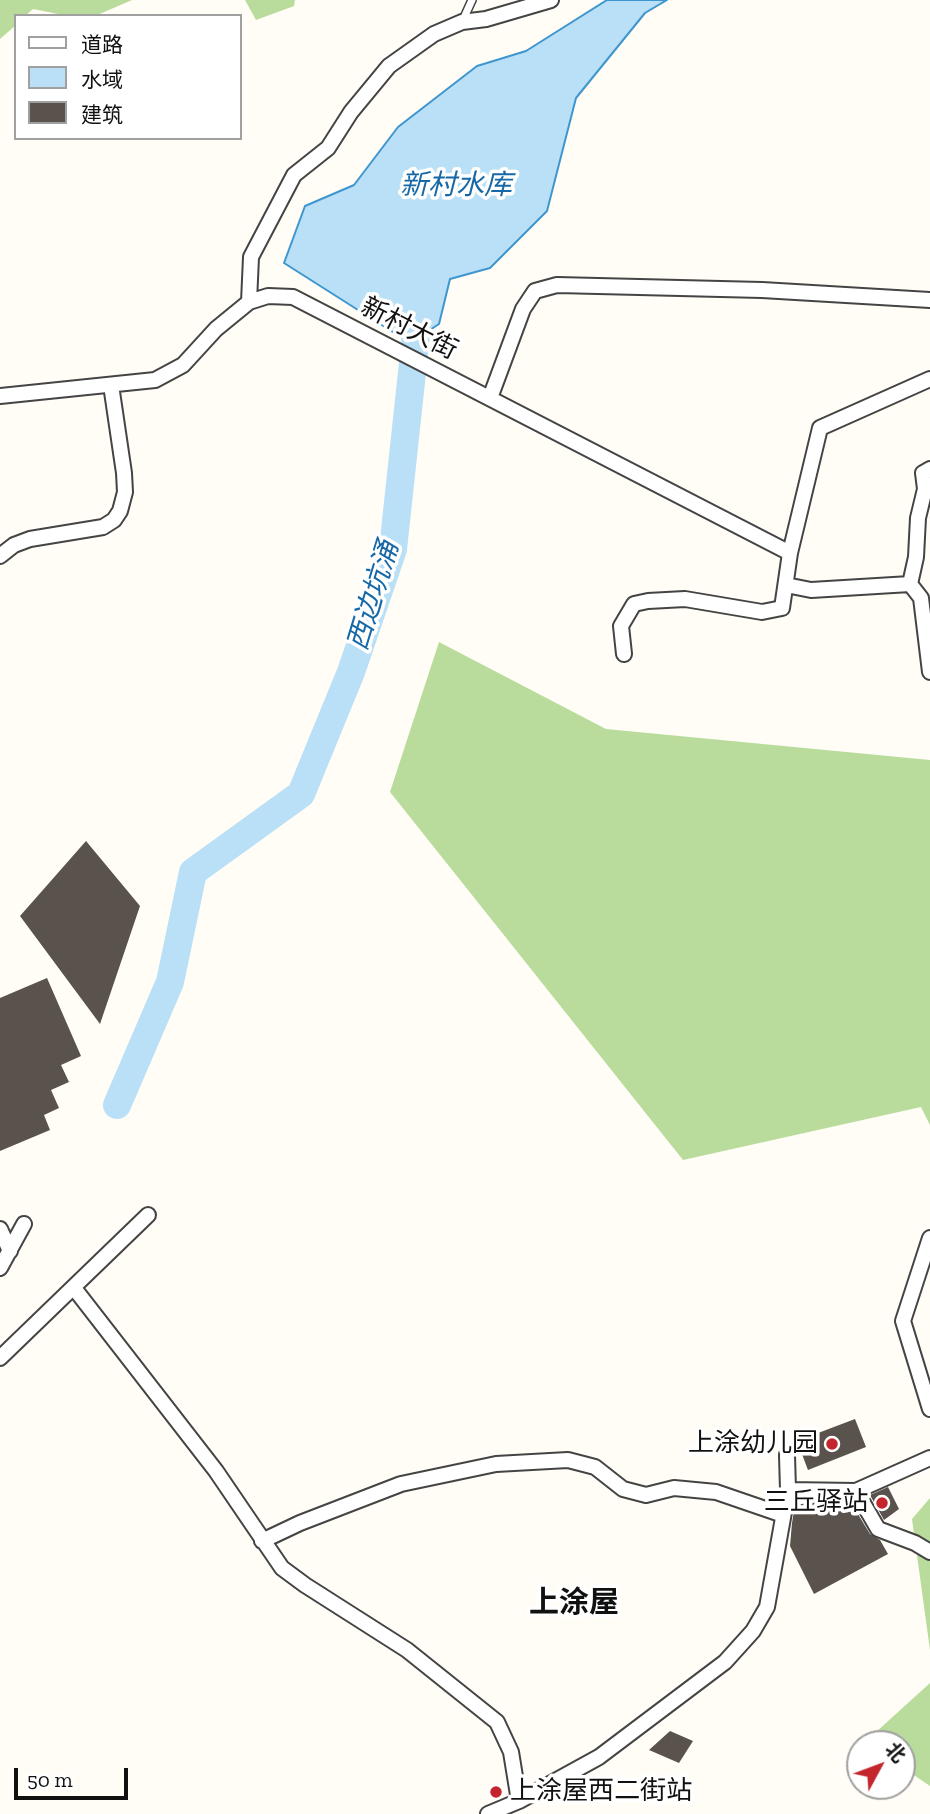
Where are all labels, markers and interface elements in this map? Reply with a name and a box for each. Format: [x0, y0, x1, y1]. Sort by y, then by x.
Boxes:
legend [14, 14, 242, 140]
text: 道路 [81, 32, 123, 57]
text: 水域 [81, 67, 123, 92]
text: 建筑 [81, 102, 123, 127]
water label: 新村水库 [400, 169, 512, 203]
street label: 新村大街 [356, 291, 462, 367]
water label: 西边坑涌 [342, 538, 406, 654]
place label: 上涂幼儿园 [688, 1428, 818, 1460]
marker: 上涂幼儿园 [824, 1436, 840, 1452]
place label: 三丘驿站 [764, 1487, 868, 1519]
marker: 三丘驿站 [874, 1495, 890, 1511]
district label: 上涂屋 [529, 1585, 619, 1621]
north arrow [846, 1730, 916, 1800]
text: 北 [881, 1737, 911, 1767]
scale bar [18, 1755, 131, 1799]
text: 50 m [27, 1767, 73, 1792]
place label: 上涂屋西二街站 [510, 1776, 692, 1808]
marker: 上涂屋西二街站 [488, 1784, 504, 1800]

